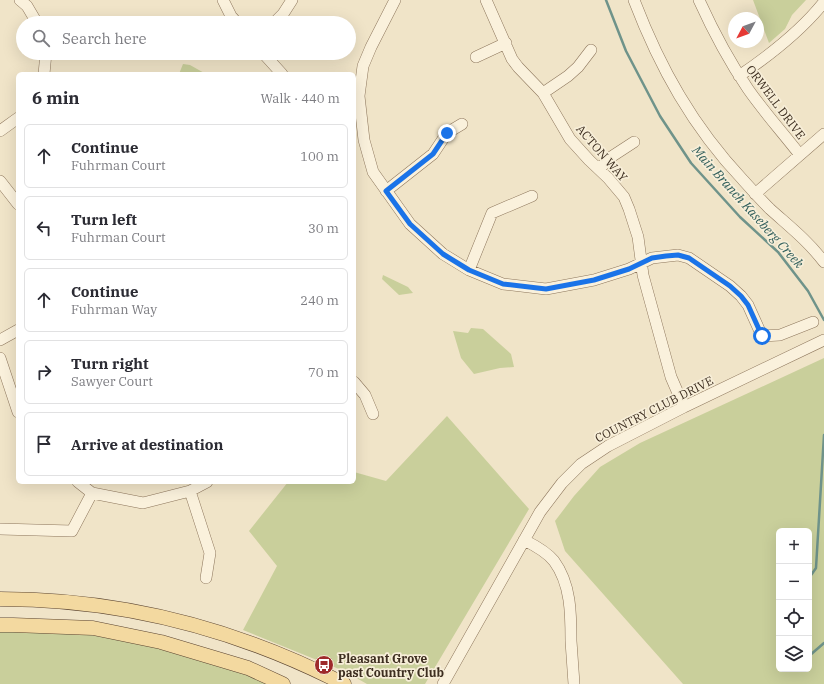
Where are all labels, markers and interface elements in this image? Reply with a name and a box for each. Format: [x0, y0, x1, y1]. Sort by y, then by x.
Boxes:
north arrow [728, 12, 764, 48]
search box [16, 16, 356, 60]
icon: search [30, 27, 52, 49]
text: Search here [62, 29, 147, 48]
street label: ORWELL DRIVE [743, 62, 809, 142]
text: 6 min [32, 87, 80, 109]
text: Walk · 440 m [261, 90, 340, 107]
street label: ACTON WAY [573, 121, 631, 185]
route end [438, 124, 456, 142]
text: Continue [71, 138, 138, 157]
water label: Main Branch Kaseberg Creek [688, 141, 808, 272]
icon: ahead [33, 145, 55, 167]
text: 100 m [300, 148, 339, 165]
text: Fuhrman Court [71, 157, 166, 174]
text: Turn left [71, 210, 137, 229]
icon: left [33, 217, 55, 239]
text: 30 m [308, 220, 339, 237]
text: Fuhrman Court [71, 229, 166, 246]
text: Continue [71, 282, 138, 301]
icon: ahead [33, 289, 55, 311]
text: 240 m [300, 292, 339, 309]
text: Fuhrman Way [71, 301, 157, 318]
route start [753, 327, 771, 345]
text: Turn right [71, 354, 149, 373]
icon: right [33, 361, 55, 383]
text: 70 m [308, 364, 339, 381]
text: Sawyer Court [71, 373, 153, 390]
street label: COUNTRY CLUB DRIVE [592, 373, 716, 445]
icon: arrive [33, 433, 55, 455]
text: Arrive at destination [71, 435, 223, 454]
map controls [776, 528, 812, 672]
button: + [776, 528, 812, 564]
button: − [776, 564, 812, 600]
button: locate [776, 600, 812, 636]
button: layers [776, 636, 812, 672]
place label: Pleasant Grove past Country Club [338, 651, 444, 680]
bus stop icon: Pleasant Grove past Country Club [313, 654, 335, 676]

